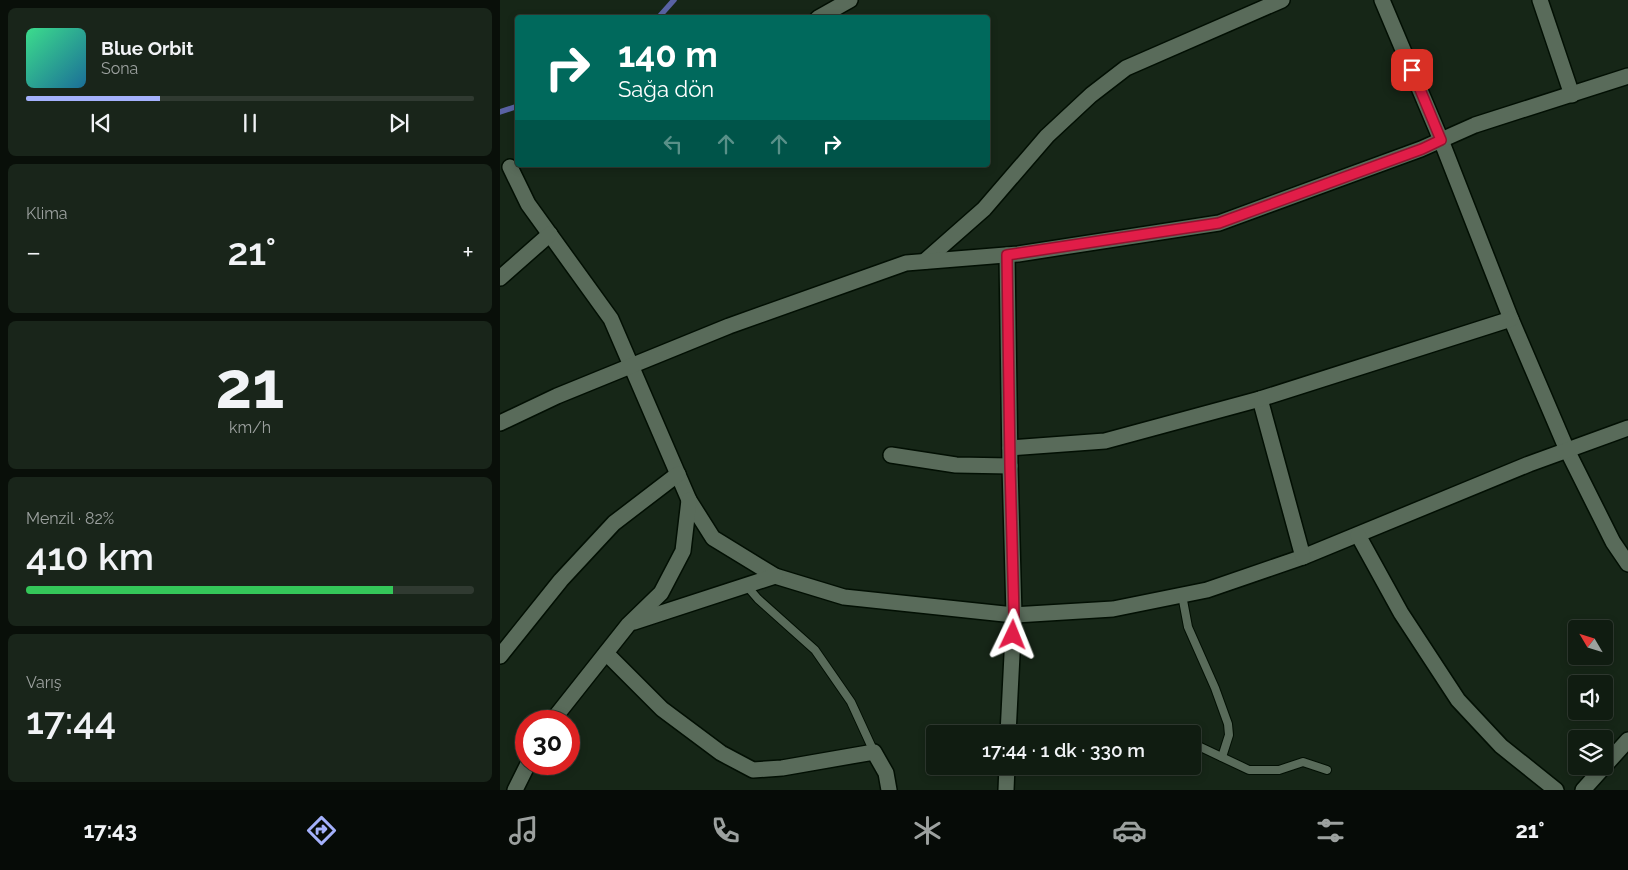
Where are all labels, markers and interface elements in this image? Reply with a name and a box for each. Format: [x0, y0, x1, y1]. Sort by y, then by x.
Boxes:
text: 140 m [618, 34, 718, 75]
icon: right [535, 35, 600, 100]
text: Blue Orbit [101, 37, 193, 59]
pin [1391, 49, 1433, 91]
icon: arrive [1398, 56, 1426, 84]
text: Sona [101, 59, 138, 78]
text: Sağa dön [618, 76, 714, 102]
icon: previous [87, 109, 115, 137]
icon: pause [236, 109, 264, 137]
icon: next [385, 109, 413, 137]
icon: left [659, 130, 687, 158]
icon: ahead [712, 130, 740, 158]
icon: ahead [765, 130, 793, 158]
icon: right [818, 130, 846, 158]
text: Klima [26, 204, 68, 223]
text: 21° [227, 229, 276, 274]
text: − [26, 236, 41, 269]
text: + [462, 236, 474, 269]
text: 21 [216, 347, 284, 423]
text: km/h [229, 418, 271, 437]
text: Menzil · 82% [26, 509, 114, 528]
text: 410 km [26, 534, 154, 579]
position arrow [986, 608, 1038, 660]
north arrow [1568, 620, 1612, 665]
map controls [1568, 620, 1613, 775]
text: Varış [26, 673, 62, 692]
button: sound [1568, 675, 1613, 720]
text: 17:44 [26, 698, 116, 743]
speed limit sign: 30 [515, 710, 580, 775]
button: layers [1568, 730, 1613, 775]
text: 17:44 · 1 dk · 330 m [982, 739, 1145, 761]
icon: directions [304, 813, 339, 848]
icon: music [506, 813, 541, 848]
icon: phone [708, 813, 743, 848]
icon: climate [910, 813, 945, 848]
icon: car [1112, 813, 1147, 848]
icon: filters [1313, 813, 1348, 848]
text: 17:43 [83, 817, 137, 843]
text: 21° [1515, 817, 1544, 843]

